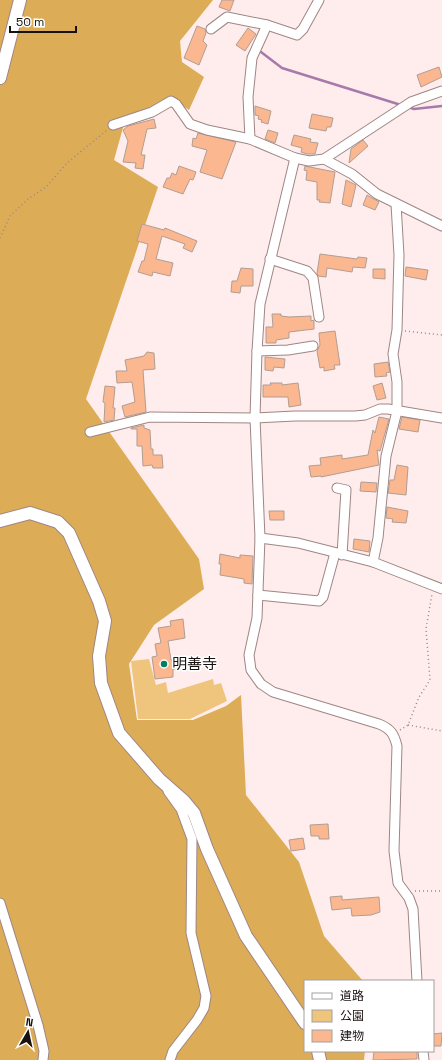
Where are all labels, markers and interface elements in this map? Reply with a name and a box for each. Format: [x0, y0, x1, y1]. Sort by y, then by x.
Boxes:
scale bar [10, 8, 76, 34]
text: 50 m [16, 14, 44, 30]
place label: 明善寺 [172, 654, 217, 673]
marker: 明善寺 [159, 659, 169, 669]
legend [304, 980, 434, 1052]
text: 道路 [340, 988, 364, 1004]
text: 公園 [340, 1008, 364, 1024]
north arrow [8, 1012, 48, 1052]
text: N [25, 1015, 34, 1030]
text: 建物 [340, 1028, 364, 1044]

